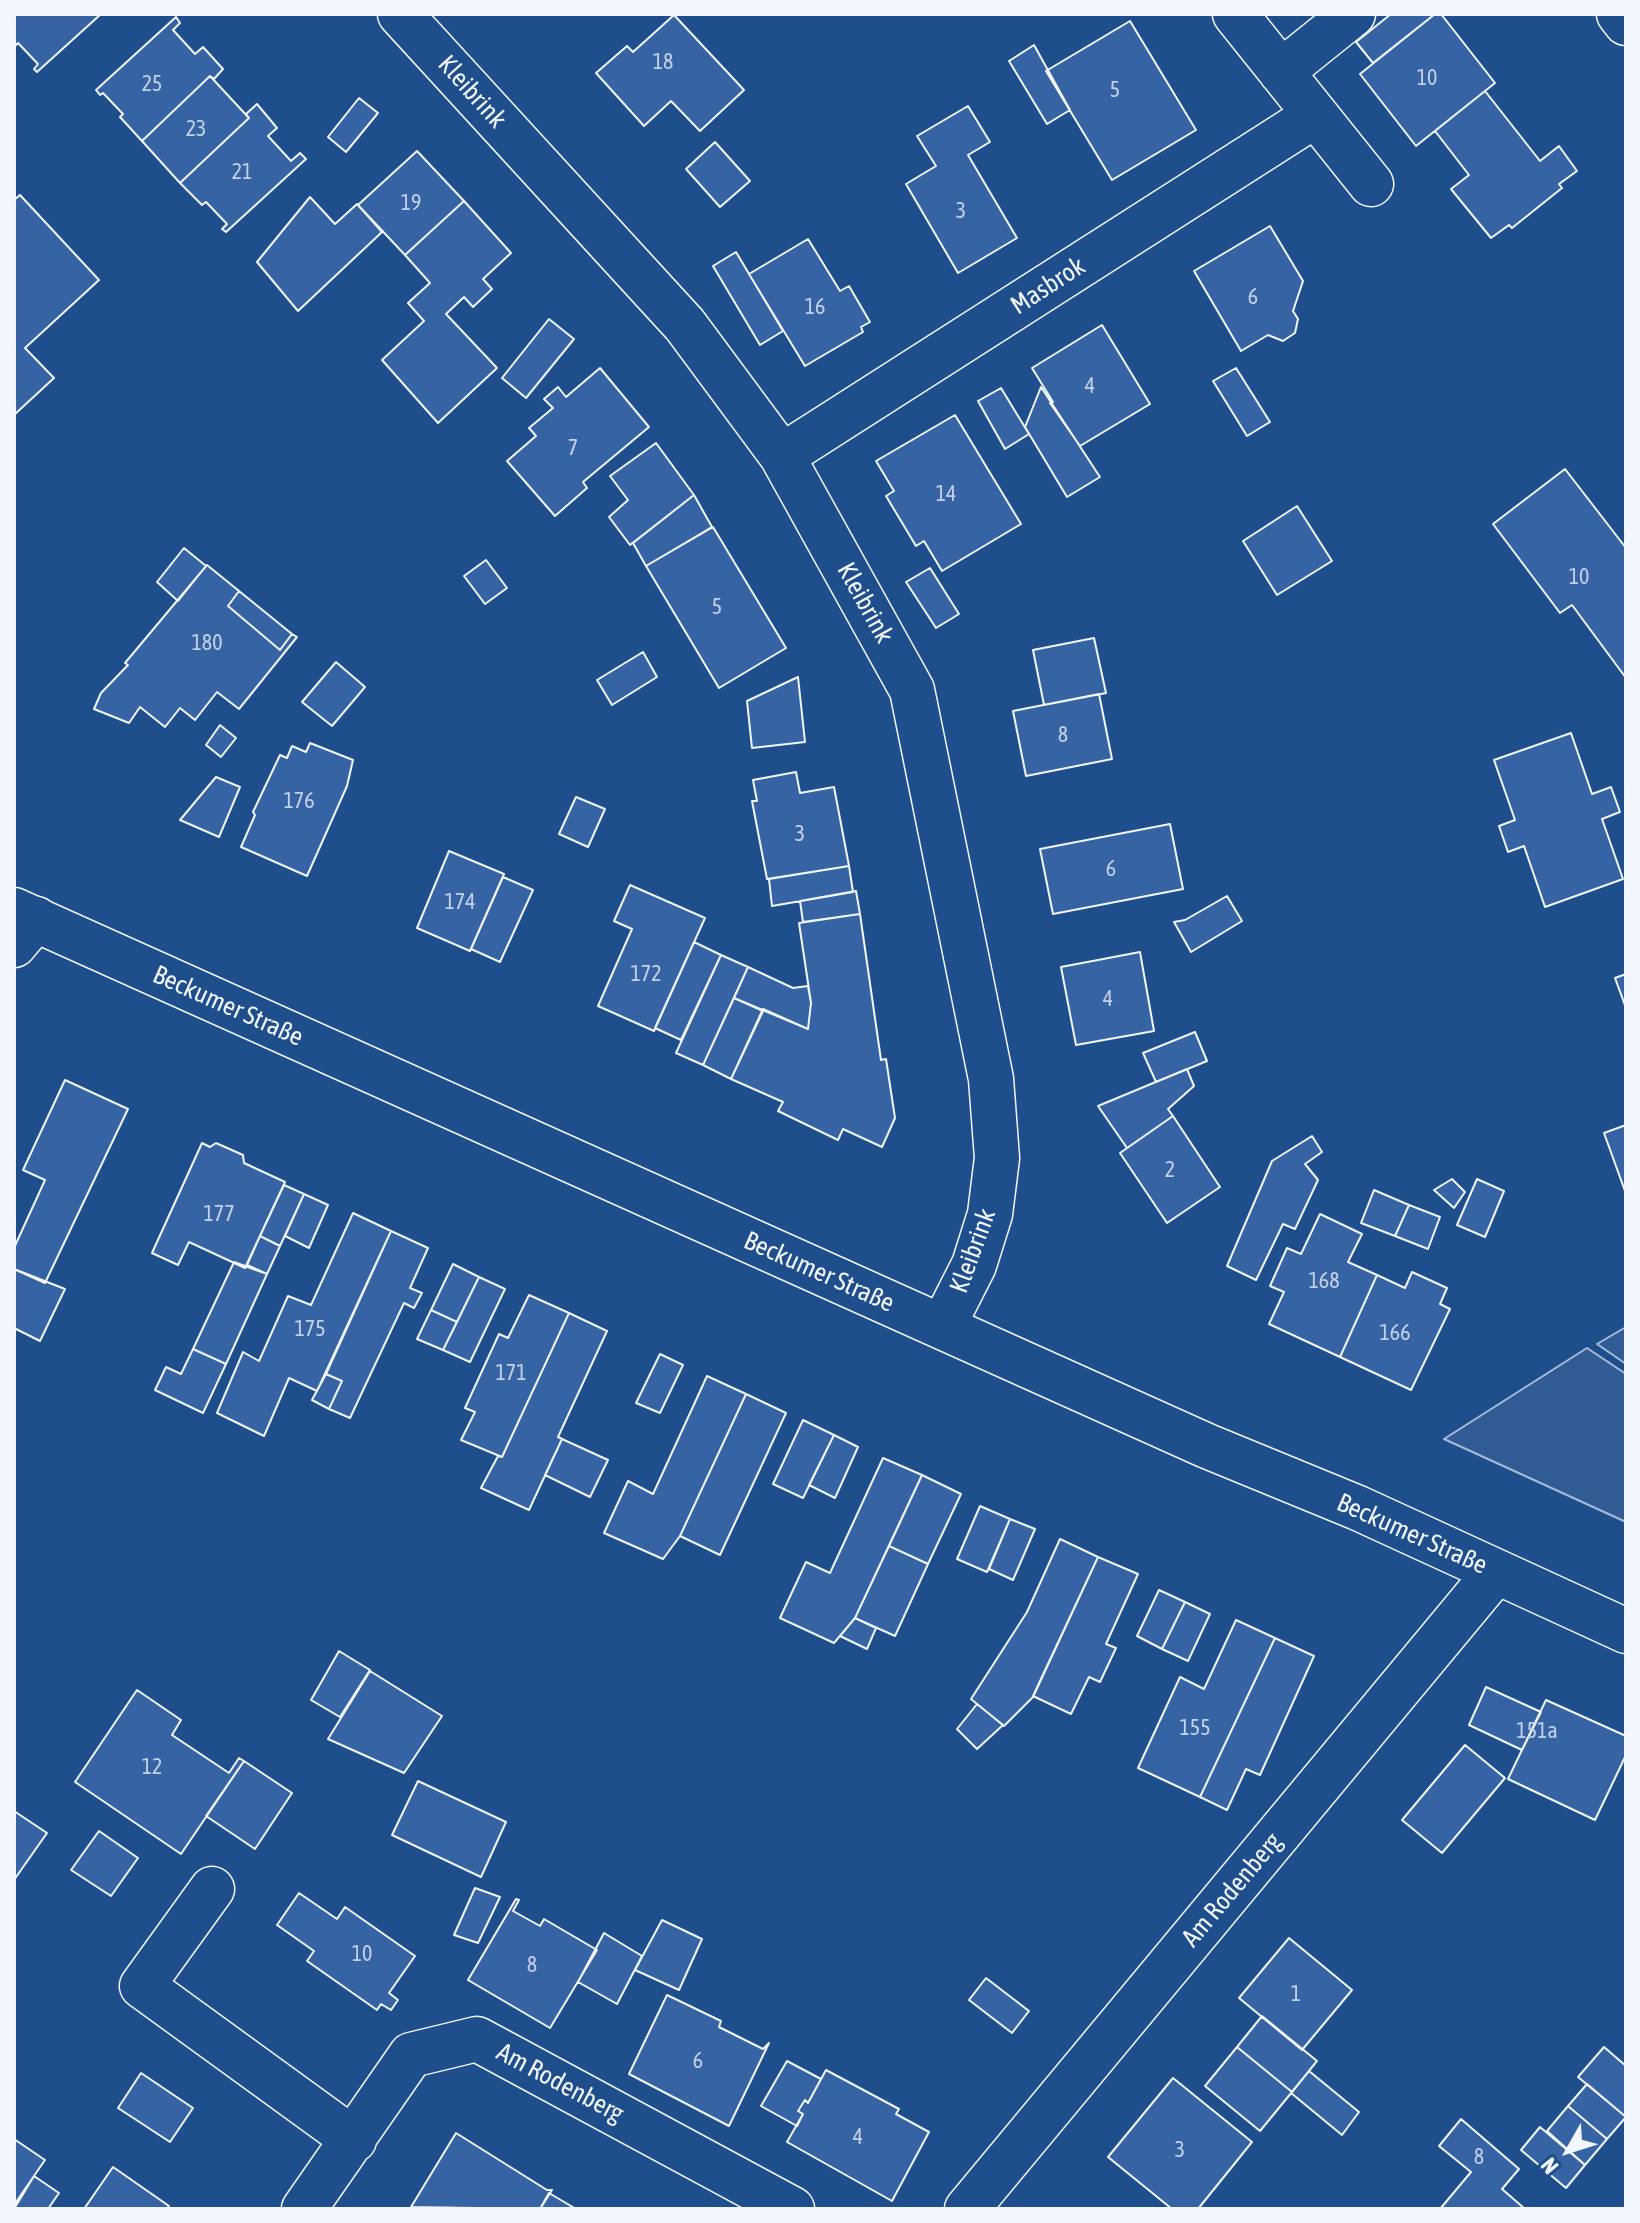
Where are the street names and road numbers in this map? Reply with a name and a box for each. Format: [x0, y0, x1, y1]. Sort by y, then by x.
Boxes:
street label: Kleibrink [431, 49, 513, 135]
street label: Masbrok [1005, 250, 1091, 322]
street label: Kleibrink [830, 557, 900, 649]
street label: Beckumer Straße [148, 959, 308, 1053]
street label: Kleibrink [943, 1205, 1003, 1297]
street label: Beckumer Straße [739, 1225, 899, 1319]
street label: Beckumer Straße [1332, 1487, 1492, 1581]
street label: Am Rodenberg [1175, 1827, 1289, 1953]
street label: Am Rodenberg [491, 2037, 629, 2129]

